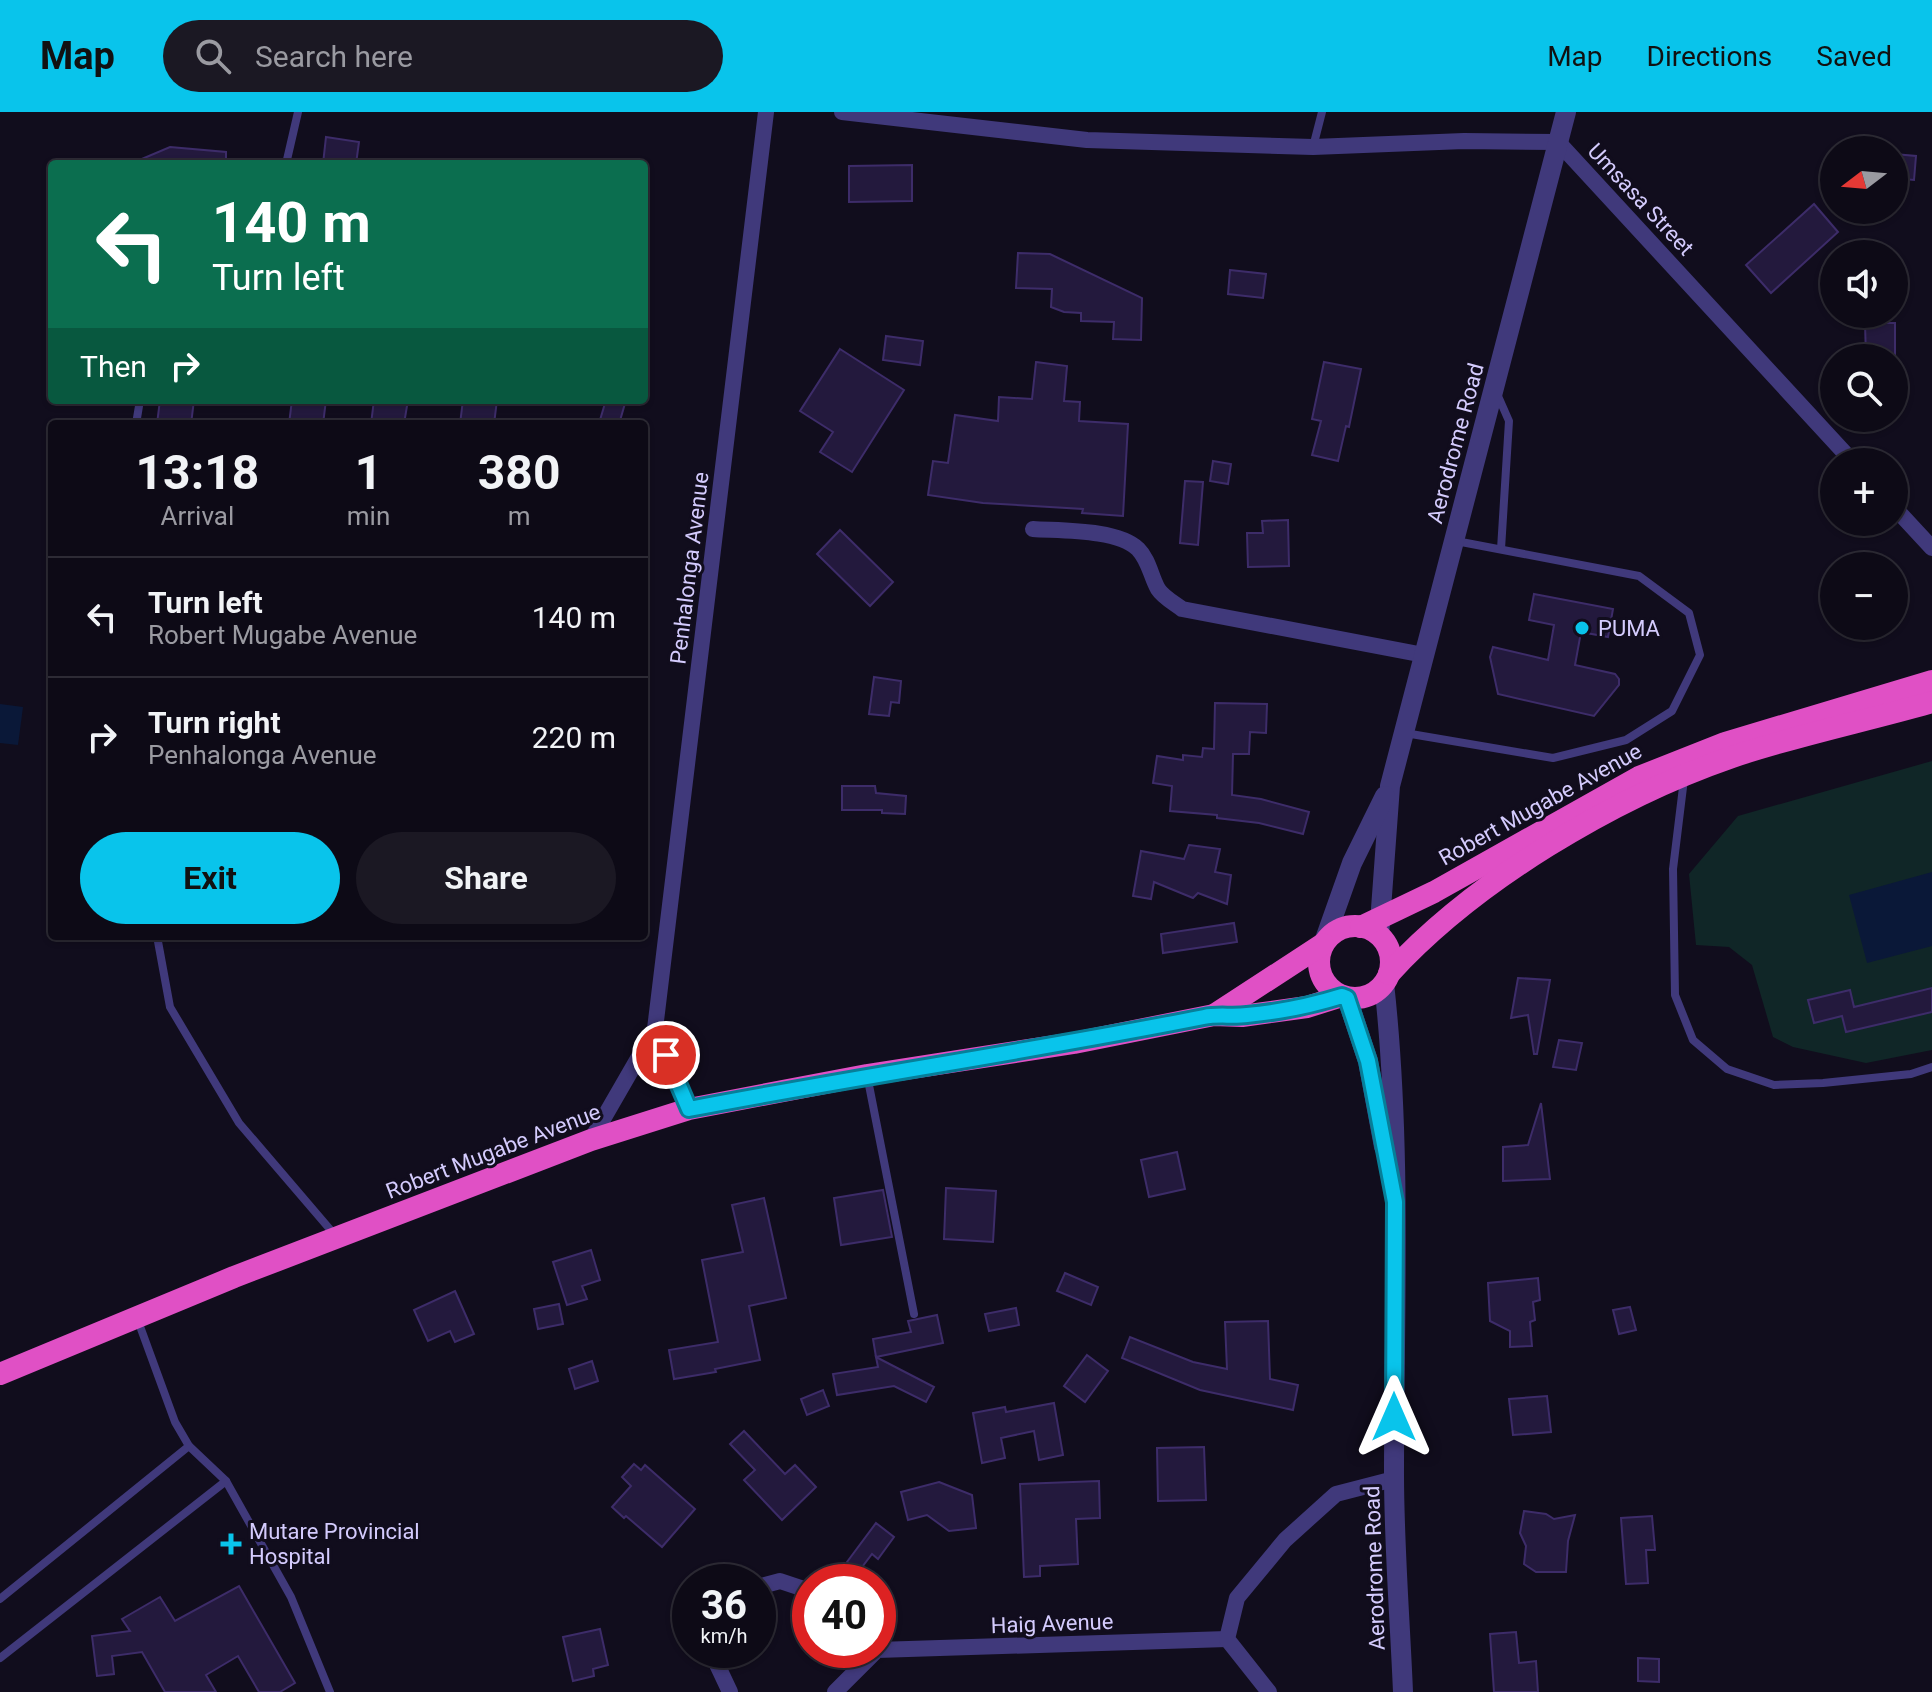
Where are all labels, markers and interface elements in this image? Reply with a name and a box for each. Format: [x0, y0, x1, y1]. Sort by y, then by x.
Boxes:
search box [163, 20, 723, 92]
text: Map [40, 34, 115, 78]
icon: search [191, 34, 235, 78]
text: Search here [255, 39, 413, 74]
text: Map [1547, 40, 1603, 73]
text: Directions [1647, 40, 1772, 73]
text: Saved [1816, 40, 1892, 73]
north arrow [1820, 136, 1908, 224]
map controls [1820, 136, 1908, 640]
street label: Umsasa Street [1582, 138, 1699, 260]
text: 140 m [212, 190, 371, 256]
icon: left [80, 192, 184, 296]
button: sound [1820, 240, 1908, 328]
text: Turn left [212, 257, 345, 299]
icon: right [163, 344, 207, 388]
button: search [1820, 344, 1908, 432]
text: Then [80, 349, 147, 384]
street label: Aerodrome Road [1422, 360, 1489, 526]
text: 13:18 [136, 444, 259, 501]
text: 1 [355, 444, 382, 501]
text: 380 [478, 444, 560, 501]
button: + [1820, 448, 1908, 536]
street label: Penhalonga Avenue [665, 471, 714, 666]
text: Arrival [161, 501, 234, 531]
text: min [347, 501, 390, 531]
text: m [508, 501, 531, 531]
button: − [1820, 552, 1908, 640]
text: Turn left [148, 585, 263, 620]
icon: left [80, 595, 124, 639]
text: 140 m [532, 600, 616, 635]
place label: PUMA [1598, 616, 1661, 641]
marker: PUMA [1573, 619, 1591, 637]
text: Robert Mugabe Avenue [148, 620, 417, 650]
text: Turn right [148, 705, 281, 740]
icon: right [80, 715, 124, 759]
text: 220 m [532, 720, 616, 755]
street label: Robert Mugabe Avenue [1435, 738, 1646, 871]
text: Penhalonga Avenue [148, 740, 377, 770]
button: Exit [80, 832, 340, 924]
button: Share [356, 832, 616, 924]
pin [632, 1021, 700, 1089]
icon: arrive [644, 1033, 688, 1077]
street label: Robert Mugabe Avenue [382, 1099, 604, 1204]
position arrow [1352, 1375, 1436, 1459]
street label: Aerodrome Road [1359, 1485, 1390, 1651]
place label: Mutare Provincial Hospital [249, 1519, 420, 1569]
marker: Mutare Provincial Hospital [220, 1533, 242, 1555]
speed limit sign: 40 [792, 1564, 896, 1668]
text: 36 [701, 1582, 747, 1629]
street label: Haig Avenue [990, 1609, 1114, 1638]
text: km/h [701, 1624, 747, 1648]

